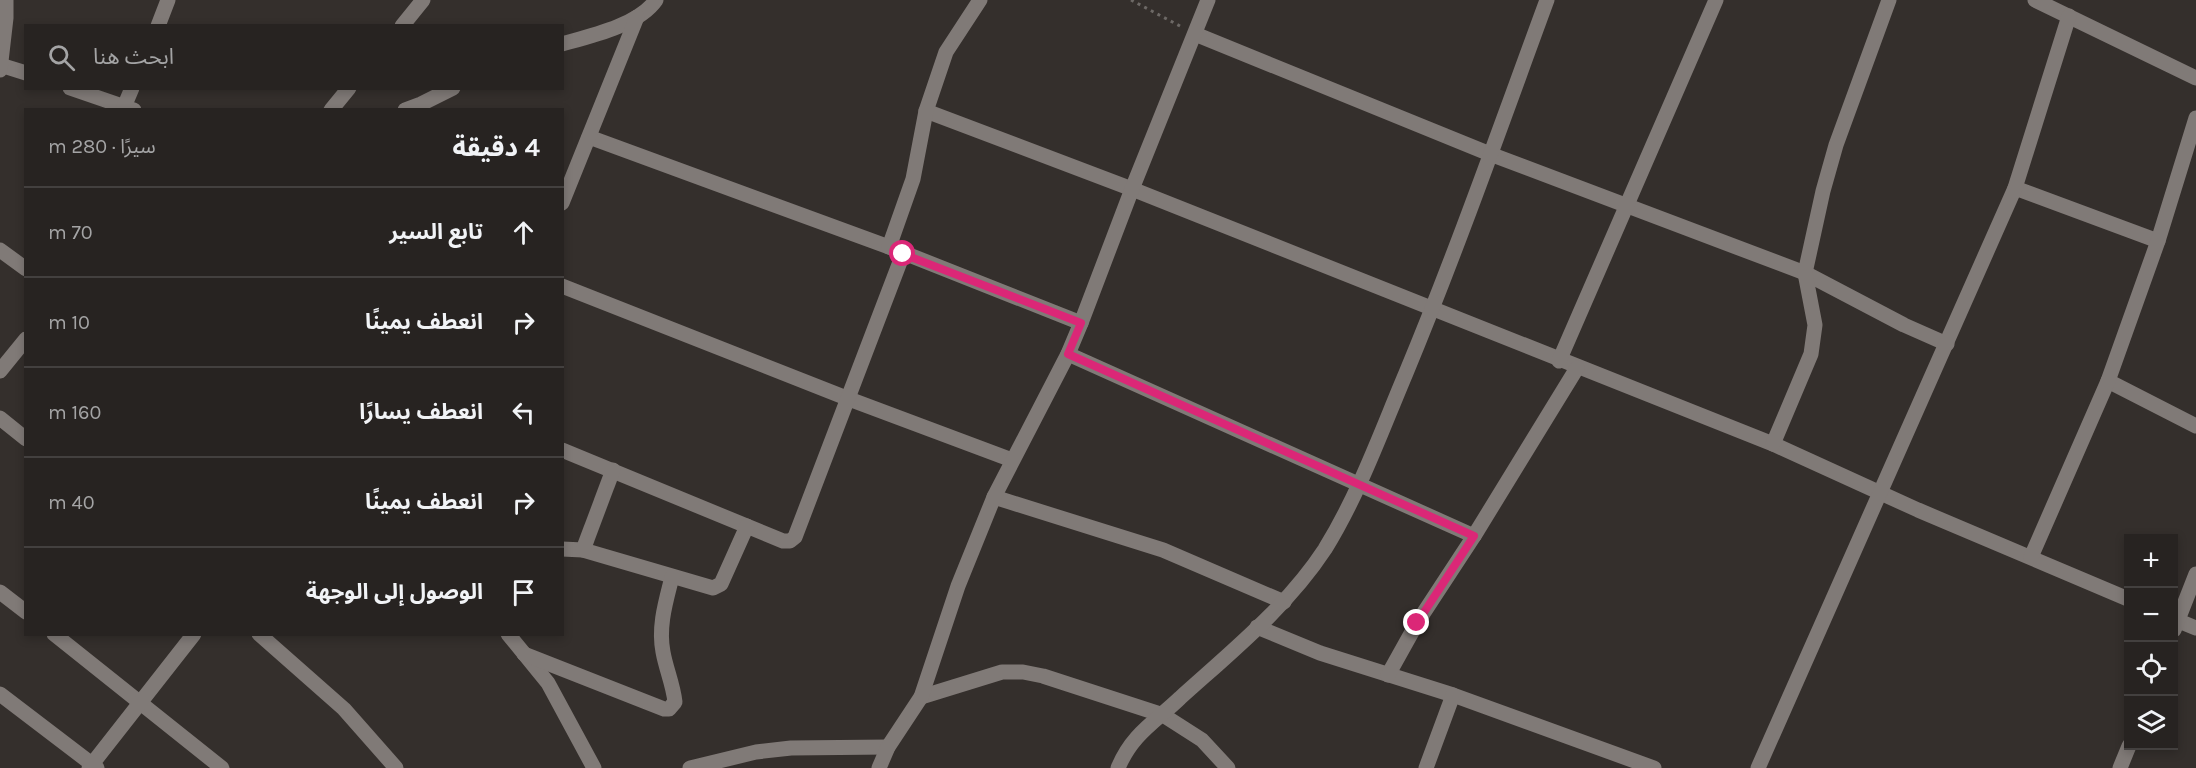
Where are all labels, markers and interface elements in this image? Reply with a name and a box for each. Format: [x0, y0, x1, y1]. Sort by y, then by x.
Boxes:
search box [24, 24, 564, 90]
icon: search [45, 41, 78, 74]
text: ابحث هنا [93, 44, 174, 70]
text: 4 دقيقة [453, 132, 540, 163]
text: سيرًا · 280 m [48, 135, 156, 158]
icon: ahead [507, 216, 540, 249]
text: تابع السير [389, 219, 483, 245]
text: 70 m [48, 221, 93, 244]
route start [889, 240, 915, 266]
icon: right [507, 306, 540, 339]
text: انعطف يمينًا [365, 309, 483, 335]
text: 10 m [48, 311, 90, 334]
icon: left [507, 396, 540, 429]
text: انعطف يسارًا [359, 399, 483, 425]
text: 160 m [48, 401, 101, 424]
icon: right [507, 486, 540, 519]
text: انعطف يمينًا [365, 489, 483, 515]
text: 40 m [48, 491, 95, 514]
map controls [2124, 534, 2178, 750]
button: + [2124, 534, 2178, 588]
icon: arrive [507, 576, 540, 609]
text: الوصول إلى الوجهة [306, 579, 483, 605]
button: − [2124, 588, 2178, 642]
route end [1403, 609, 1429, 635]
button: locate [2124, 642, 2178, 696]
button: layers [2124, 696, 2178, 750]

